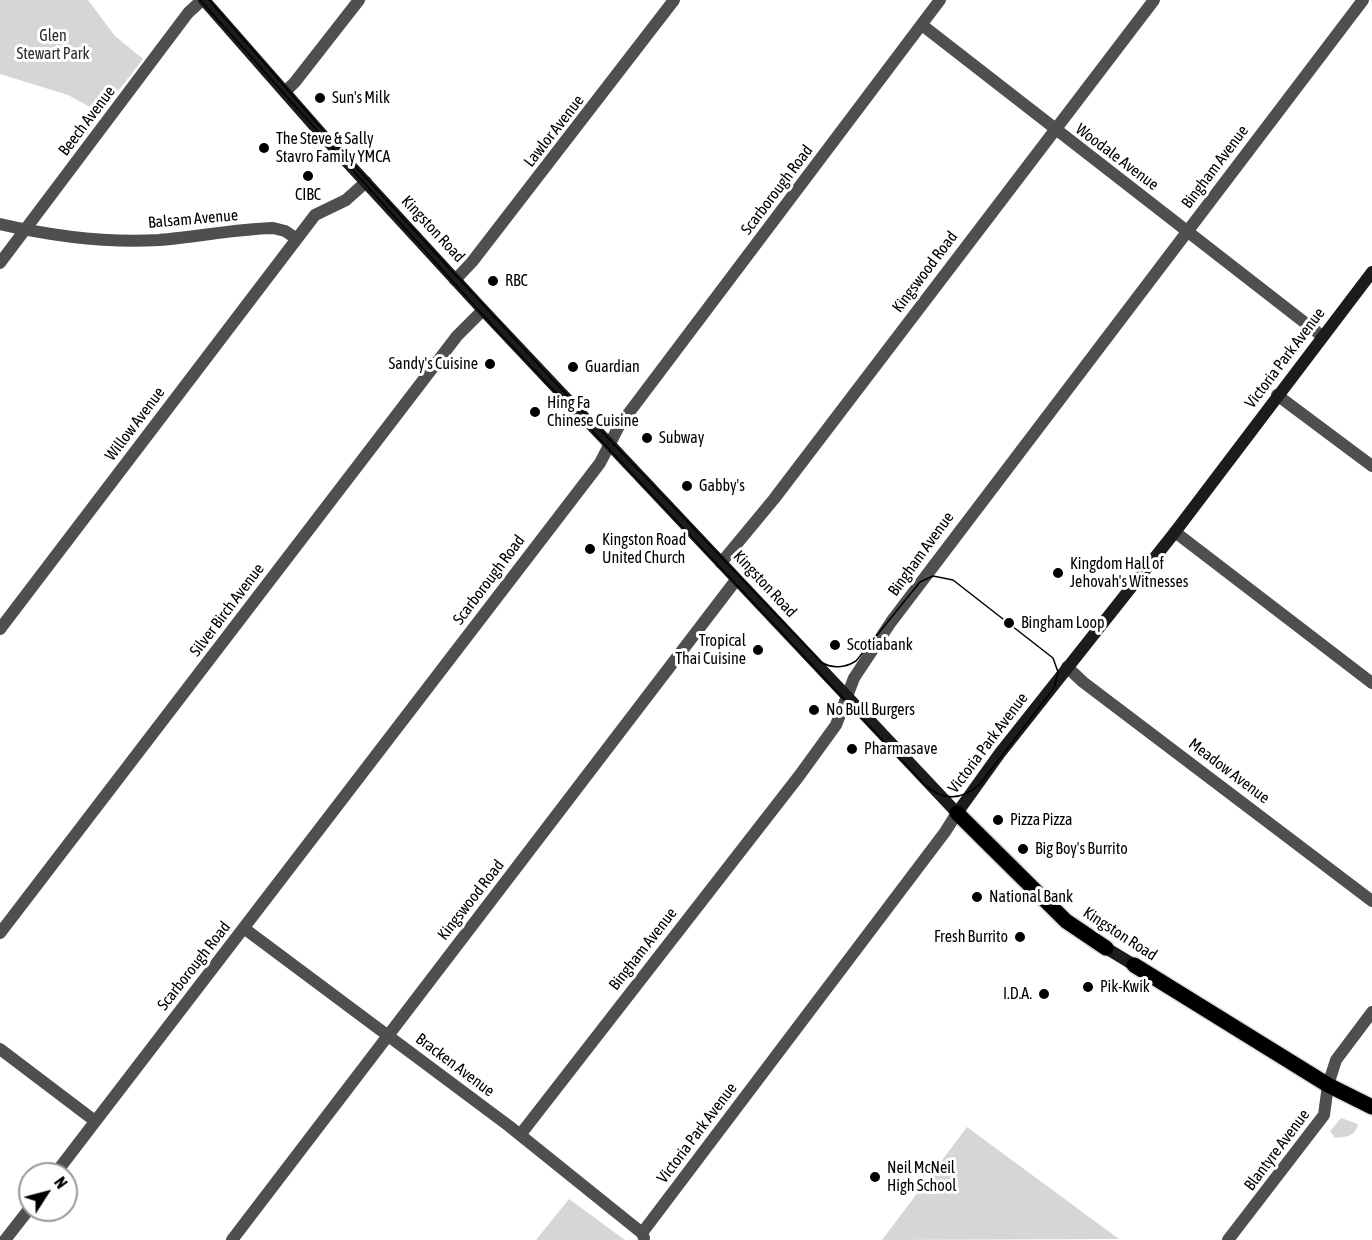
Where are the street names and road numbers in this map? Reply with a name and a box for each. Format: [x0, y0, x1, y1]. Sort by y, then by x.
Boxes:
street label: Beech Avenue [55, 82, 119, 160]
street label: Lawlor Avenue [520, 91, 588, 171]
street label: Woodale Avenue [1072, 120, 1162, 194]
street label: Bingham Avenue [1178, 122, 1252, 212]
street label: Scarborough Road [737, 141, 817, 239]
street label: Kingston Road [397, 192, 469, 266]
street label: Balsam Avenue [147, 205, 239, 233]
street label: Kingswood Road [888, 228, 962, 316]
street label: Victoria Park Avenue [1241, 304, 1329, 412]
street label: Willow Avenue [101, 383, 169, 465]
street label: Bingham Avenue [884, 508, 958, 600]
street label: Scarborough Road [449, 531, 529, 629]
street label: Kingston Road [729, 547, 801, 621]
street label: Silver Birch Avenue [186, 560, 268, 660]
street label: Victoria Park Avenue [944, 689, 1032, 797]
street label: Meadow Avenue [1185, 734, 1273, 808]
street label: Kingswood Road [434, 856, 508, 944]
street label: Kingston Road [1079, 903, 1161, 965]
street label: Bingham Avenue [605, 904, 681, 994]
street label: Scarborough Road [153, 918, 235, 1014]
street label: Bracken Avenue [412, 1029, 498, 1101]
street label: Victoria Park Avenue [653, 1079, 741, 1187]
street label: Blantyre Avenue [1240, 1106, 1314, 1194]

